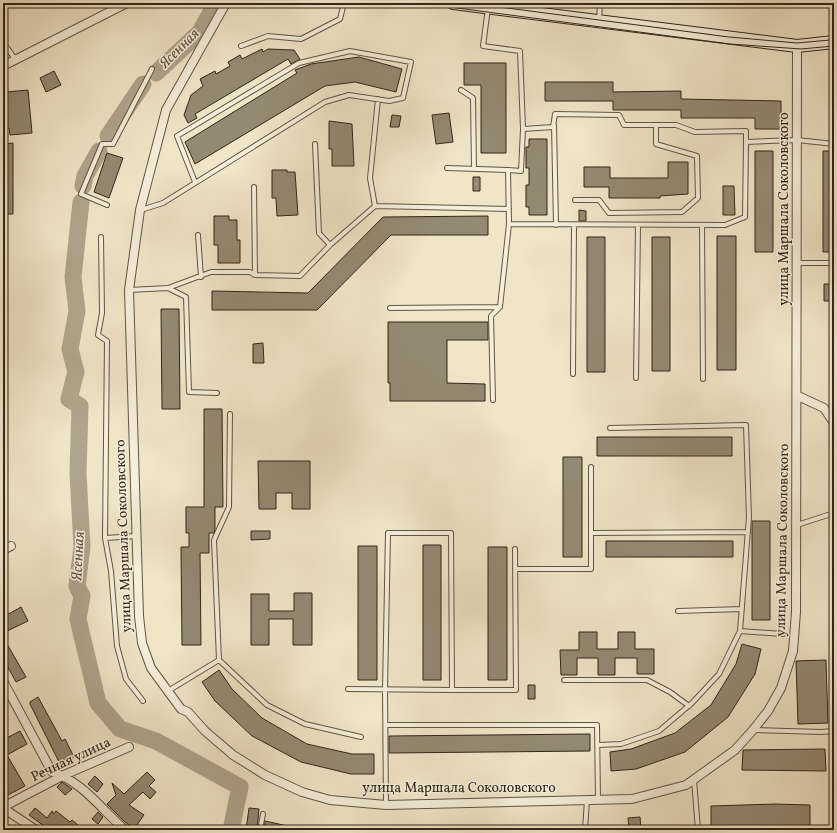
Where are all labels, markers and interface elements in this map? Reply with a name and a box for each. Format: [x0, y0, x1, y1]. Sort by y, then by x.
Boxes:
water label: Ясенная [155, 24, 205, 74]
street label: улица Маршала Соколовского [775, 112, 794, 306]
street label: улица Маршала Соколовского [111, 439, 137, 633]
street label: улица Маршала Соколовского [772, 443, 794, 637]
water label: Ясенная [67, 531, 91, 582]
street label: Речная улица [28, 733, 114, 787]
street label: улица Маршала Соколовского [362, 779, 556, 798]

